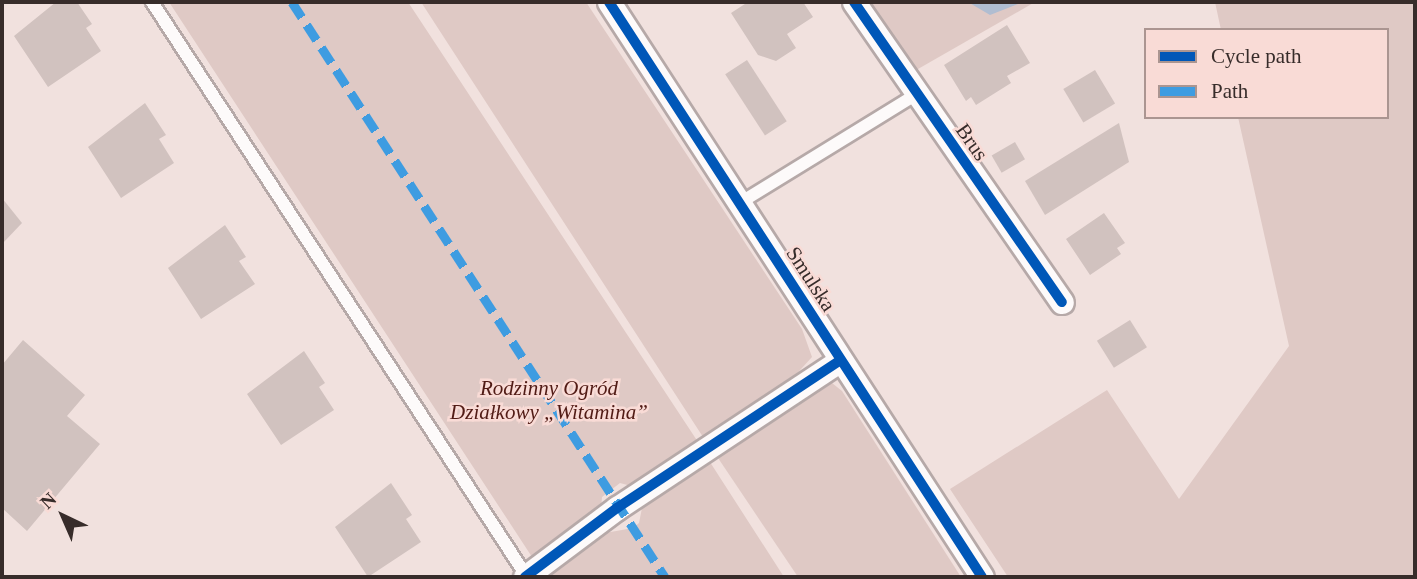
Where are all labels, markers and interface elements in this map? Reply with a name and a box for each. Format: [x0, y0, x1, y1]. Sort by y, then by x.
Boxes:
legend [1144, 28, 1389, 119]
text: Cycle path [1211, 44, 1301, 68]
text: Path [1211, 79, 1248, 103]
street label: Brus [950, 119, 994, 165]
street label: Smulska [781, 242, 841, 316]
park label: Rodzinny Ogród Działkowy „Witamina” [450, 375, 648, 425]
north arrow [28, 481, 98, 551]
text: N [36, 488, 60, 513]

